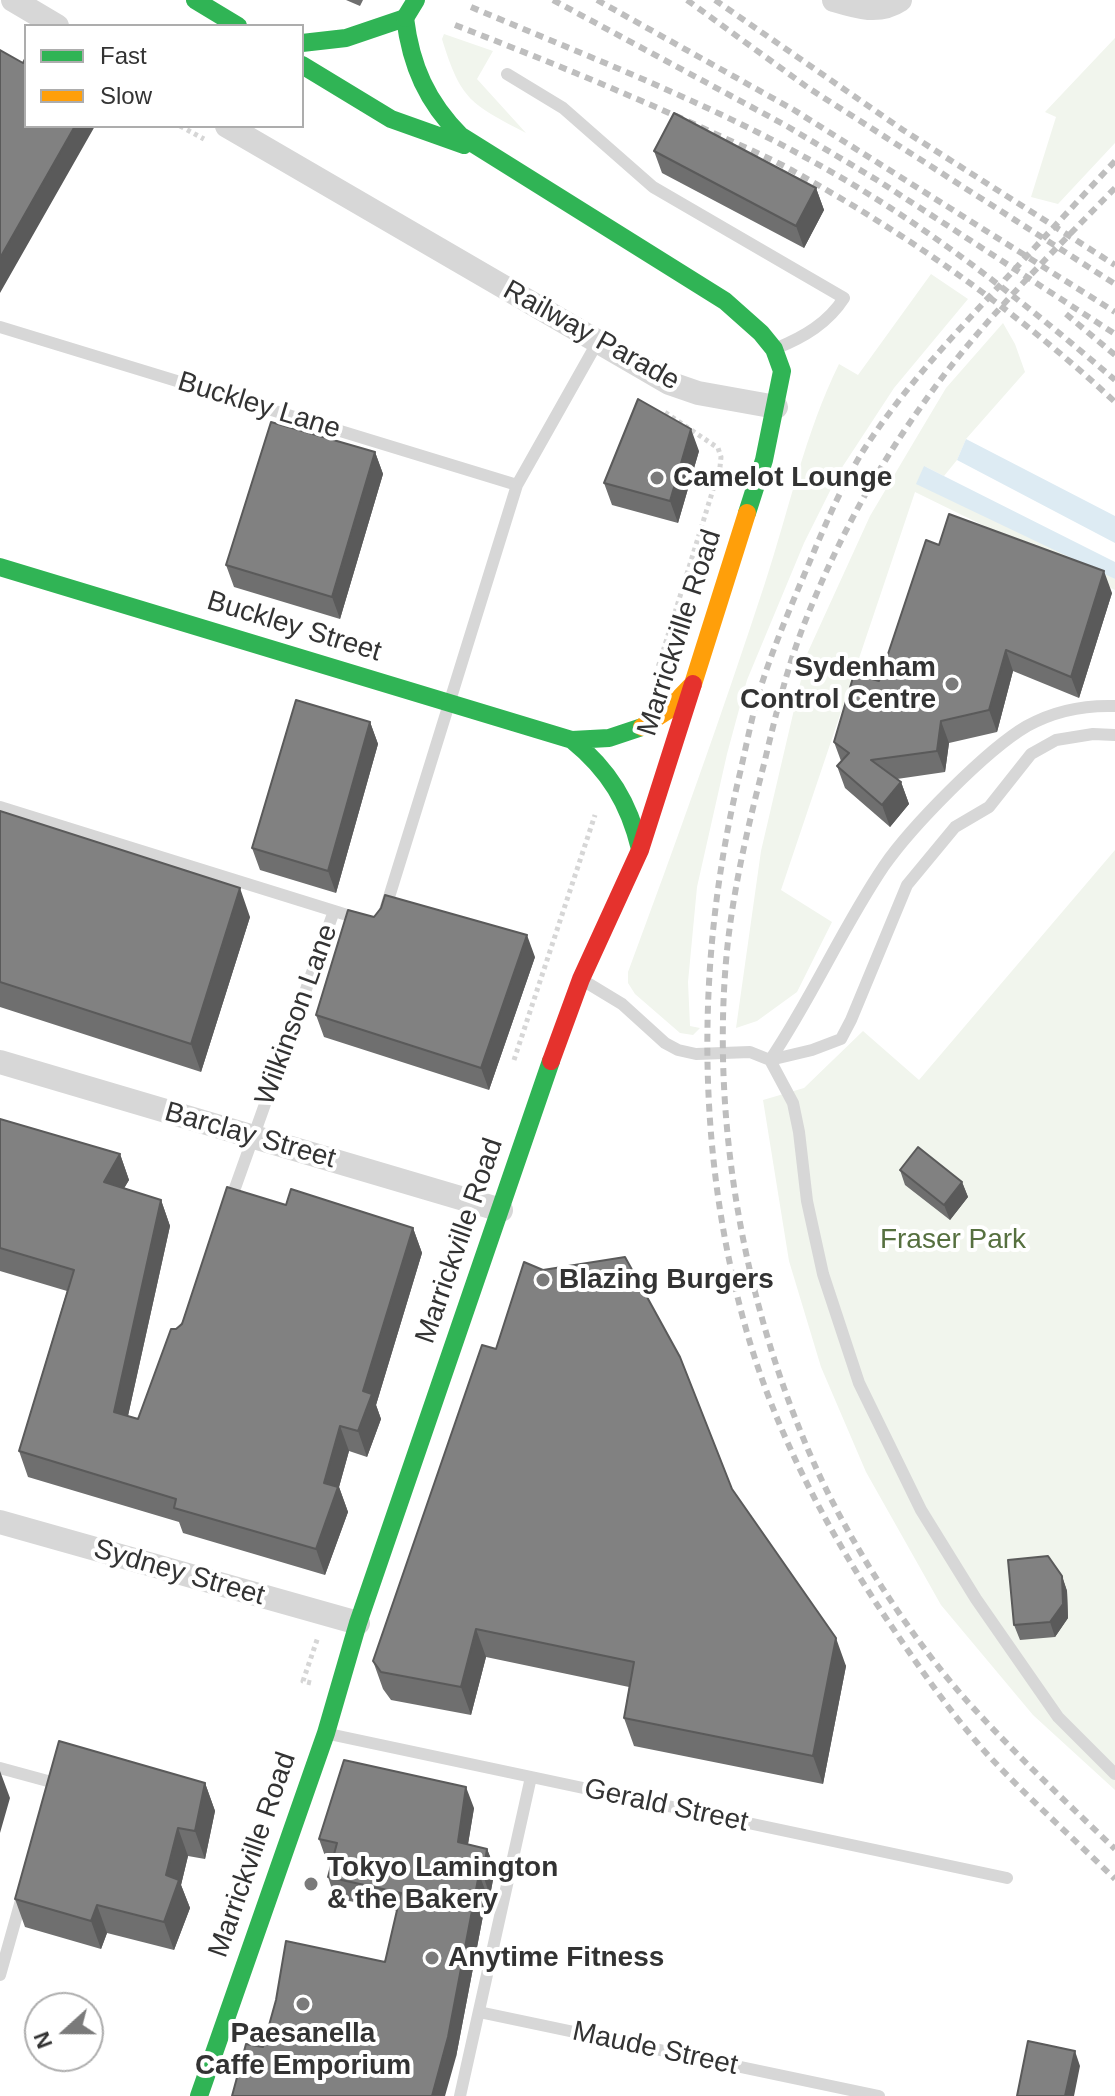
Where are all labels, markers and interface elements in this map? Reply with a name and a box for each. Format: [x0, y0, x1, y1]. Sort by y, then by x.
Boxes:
legend [24, 24, 304, 128]
text: Fast [100, 42, 147, 69]
text: Slow [100, 82, 152, 109]
street label: Railway Parade [497, 274, 685, 398]
street label: Buckley Lane [174, 365, 344, 447]
place label: Camelot Lounge [673, 461, 892, 495]
marker: Camelot Lounge [648, 469, 666, 487]
street label: Marrickville Road [631, 526, 729, 740]
street label: Buckley Street [203, 585, 385, 669]
place label: Sydenham Control Centre [740, 651, 936, 717]
marker: Sydenham Control Centre [943, 675, 961, 693]
street label: Wilkinson Lane [249, 920, 345, 1110]
street label: Barclay Street [161, 1096, 339, 1176]
street label: Marrickville Road [409, 1134, 511, 1348]
park label: Fraser Park [880, 1223, 1026, 1257]
place label: Blazing Burgers [559, 1263, 774, 1297]
marker: Blazing Burgers [534, 1271, 552, 1289]
street label: Sydney Street [90, 1533, 268, 1613]
street label: Marrickville Road [202, 1748, 304, 1962]
street label: Gerald Street [581, 1772, 751, 1840]
place label: Tokyo Lamington & the Bakery [327, 1851, 558, 1917]
marker: Tokyo Lamington & the Bakery [302, 1875, 320, 1893]
place label: Anytime Fitness [448, 1941, 664, 1975]
marker: Anytime Fitness [423, 1949, 441, 1967]
north arrow [24, 1992, 104, 2072]
marker: Paesanella Caffe Emporium [294, 1995, 312, 2013]
street label: Maude Street [569, 2015, 741, 2083]
place label: Paesanella Caffe Emporium [195, 2017, 411, 2083]
text: N [28, 2028, 58, 2052]

